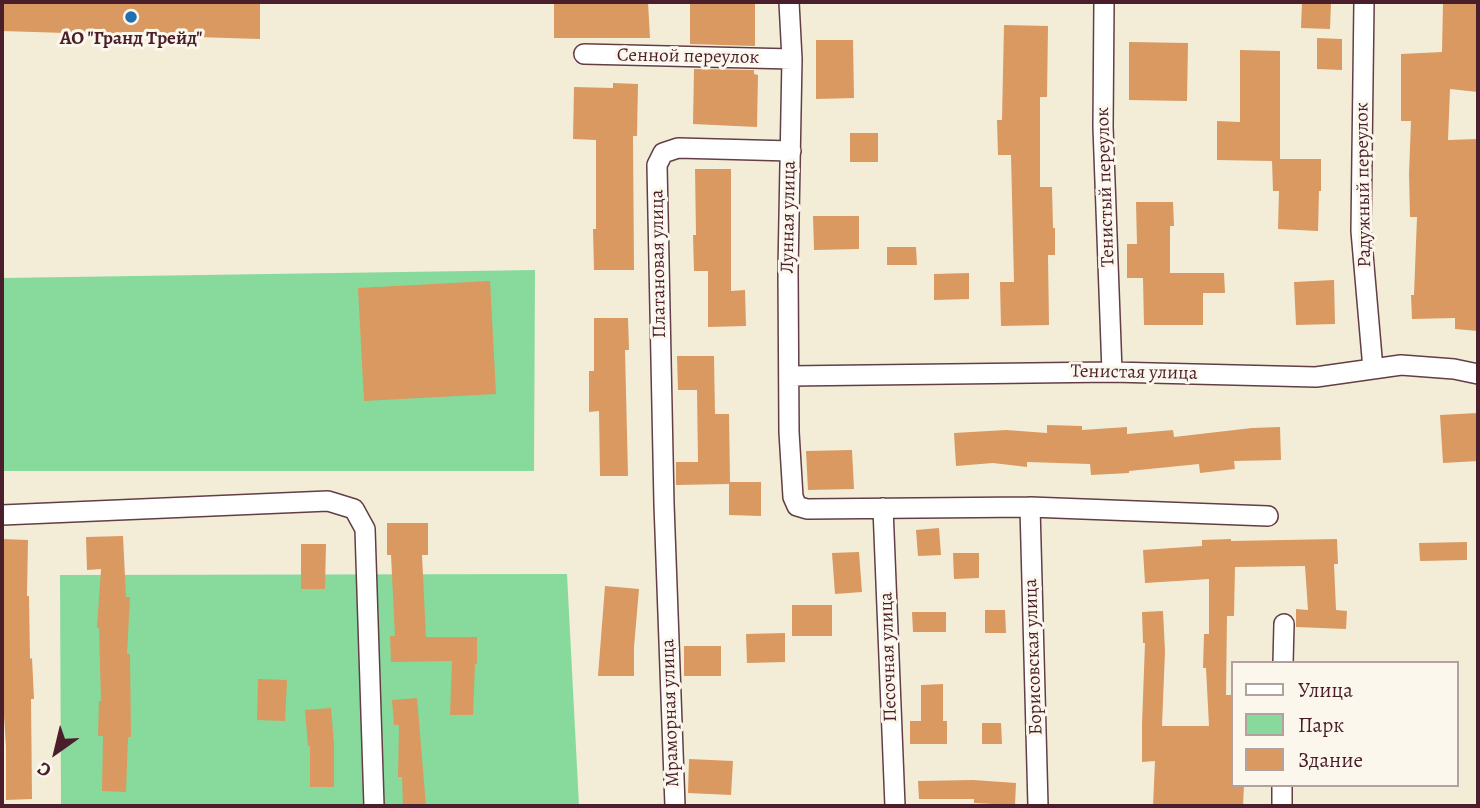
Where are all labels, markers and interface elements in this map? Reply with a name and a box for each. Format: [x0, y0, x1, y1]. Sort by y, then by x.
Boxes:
marker: АО "Гранд Трейд" [123, 9, 139, 25]
place label: АО "Гранд Трейд" [60, 28, 202, 50]
street label: Сенной переулок [617, 44, 759, 70]
street label: Радужный переулок [1351, 102, 1377, 268]
street label: Тенистый переулок [1092, 107, 1120, 267]
street label: Лунная улица [777, 160, 801, 274]
street label: Платановая улица [646, 189, 672, 339]
street label: Тенистая улица [1070, 360, 1198, 386]
street label: Борисовская улица [1020, 578, 1048, 736]
street label: Песочная улица [875, 592, 903, 722]
street label: Мраморная улица [657, 638, 685, 788]
legend [1232, 661, 1459, 787]
text: Улица [1298, 676, 1353, 704]
text: Парк [1298, 711, 1344, 739]
north arrow [21, 717, 91, 787]
text: Здание [1298, 746, 1363, 774]
text: С [32, 755, 56, 783]

